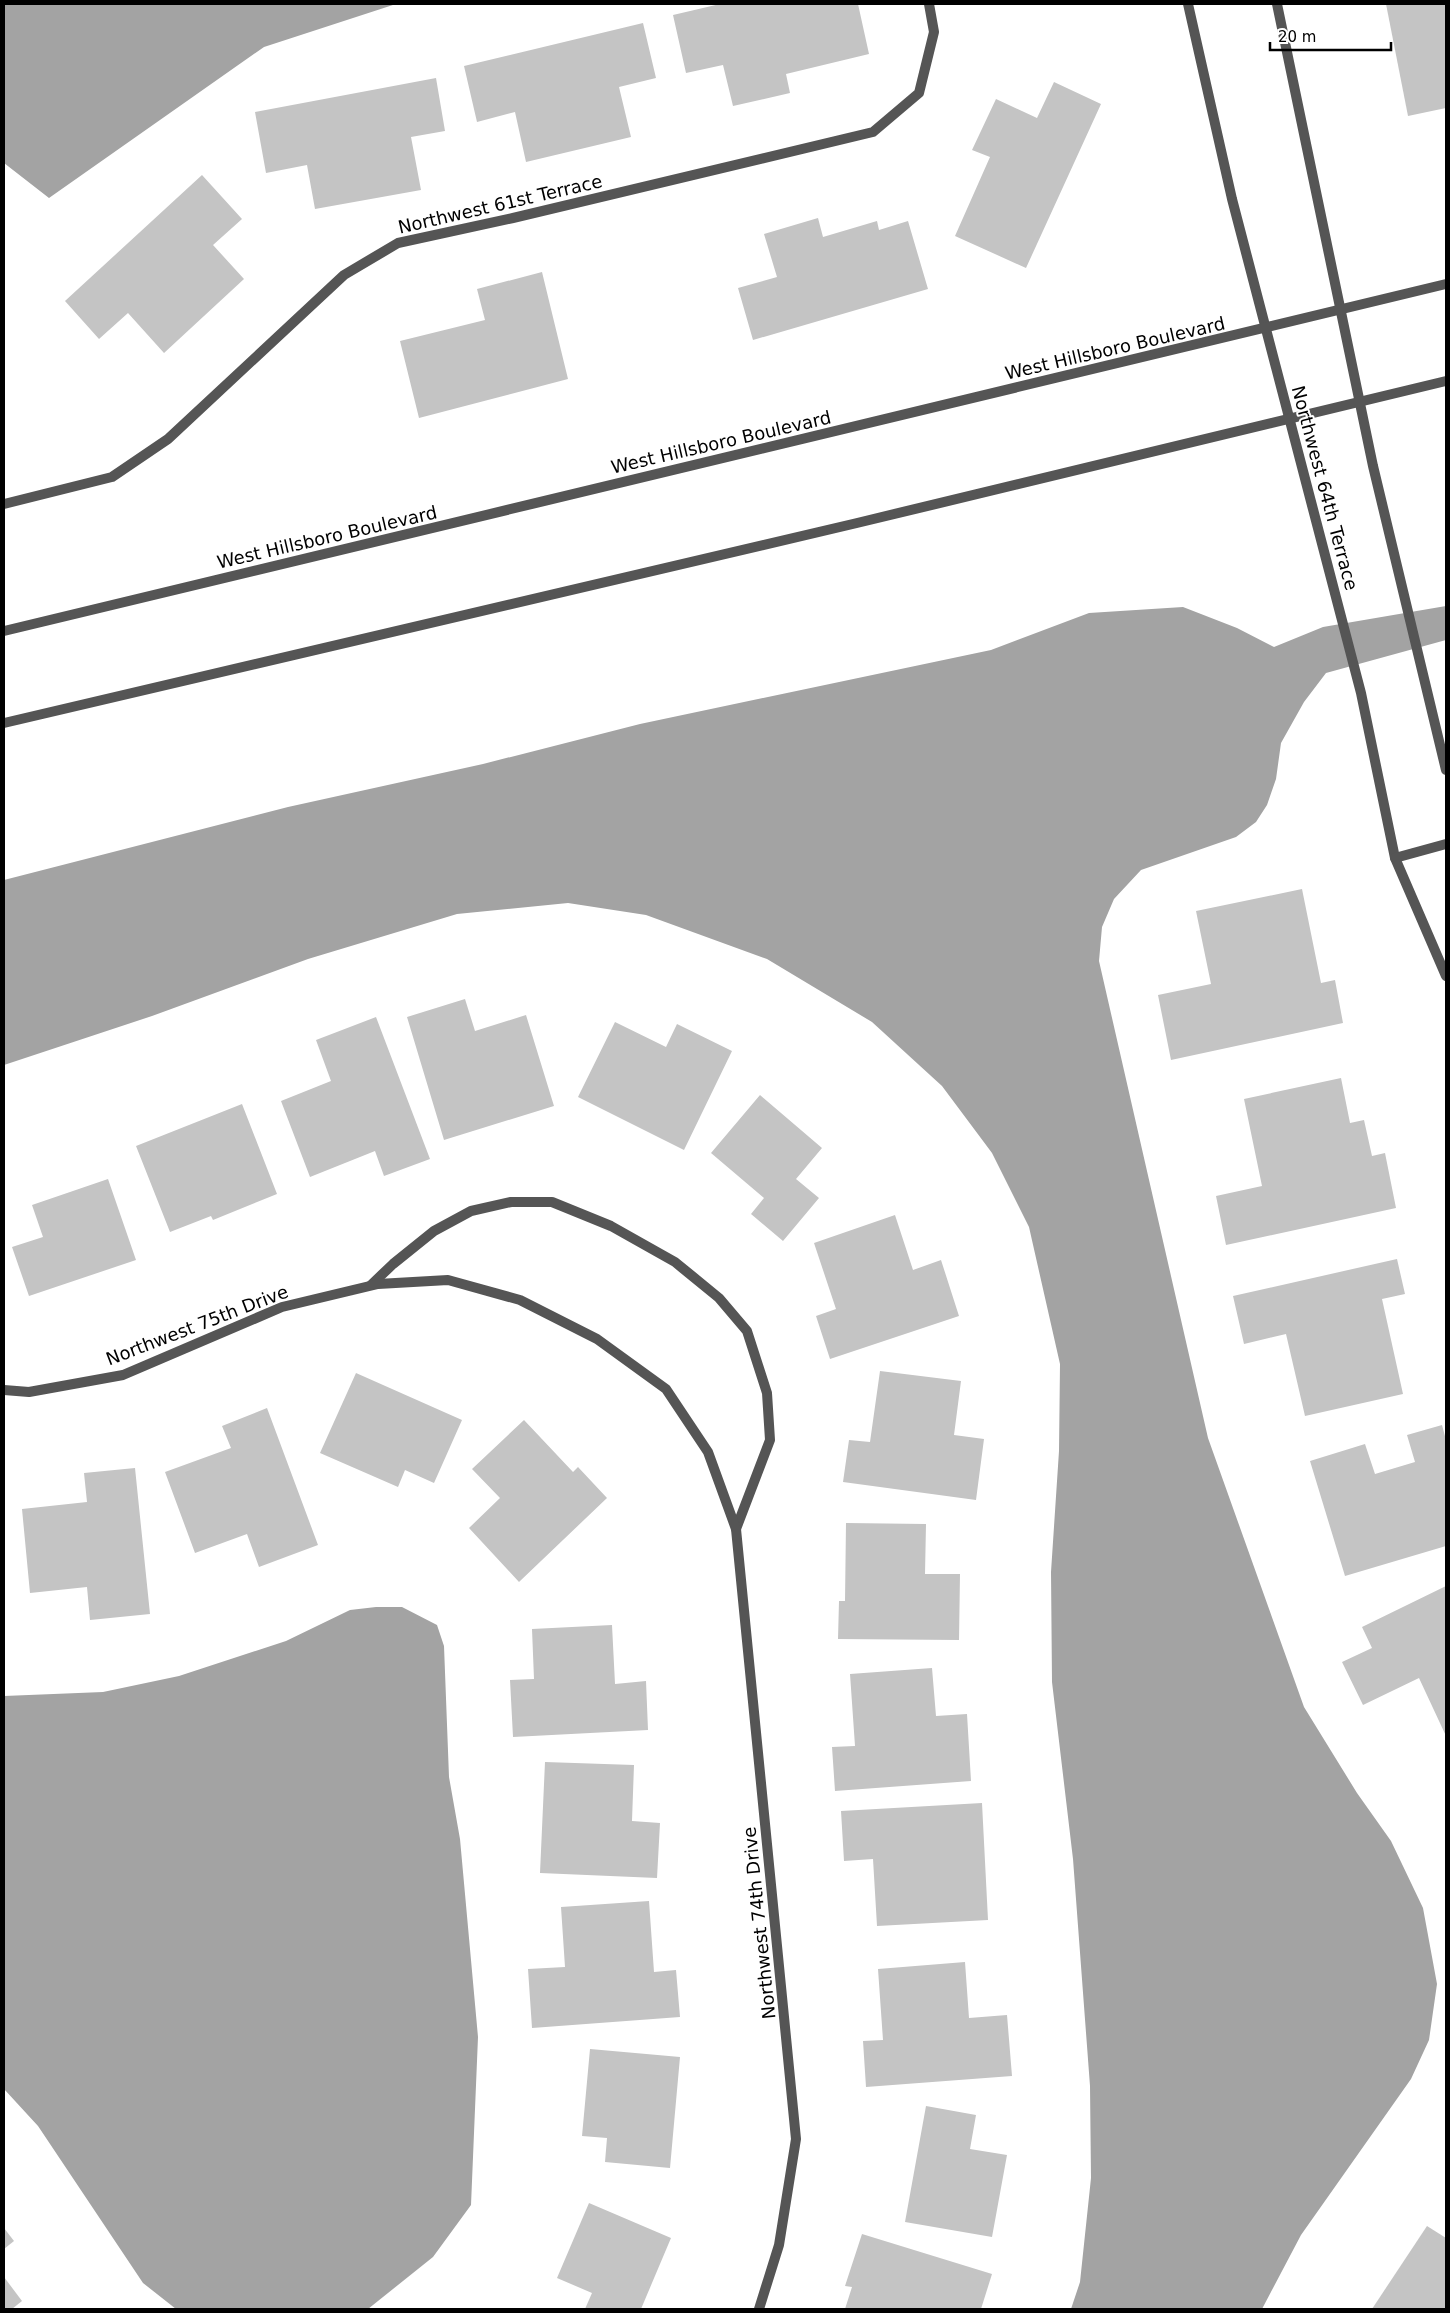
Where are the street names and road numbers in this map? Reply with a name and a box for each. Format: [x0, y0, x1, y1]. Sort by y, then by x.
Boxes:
street label: Northwest 61st Terrace [396, 170, 604, 238]
street label: West Hillsboro Boulevard [1003, 312, 1227, 384]
street label: Northwest 64th Terrace [1288, 383, 1362, 593]
street label: West Hillsboro Boulevard [609, 406, 833, 478]
street label: West Hillsboro Boulevard [215, 501, 439, 573]
street label: Northwest 75th Drive [103, 1281, 291, 1369]
street label: Northwest 74th Drive [738, 1826, 780, 2020]

